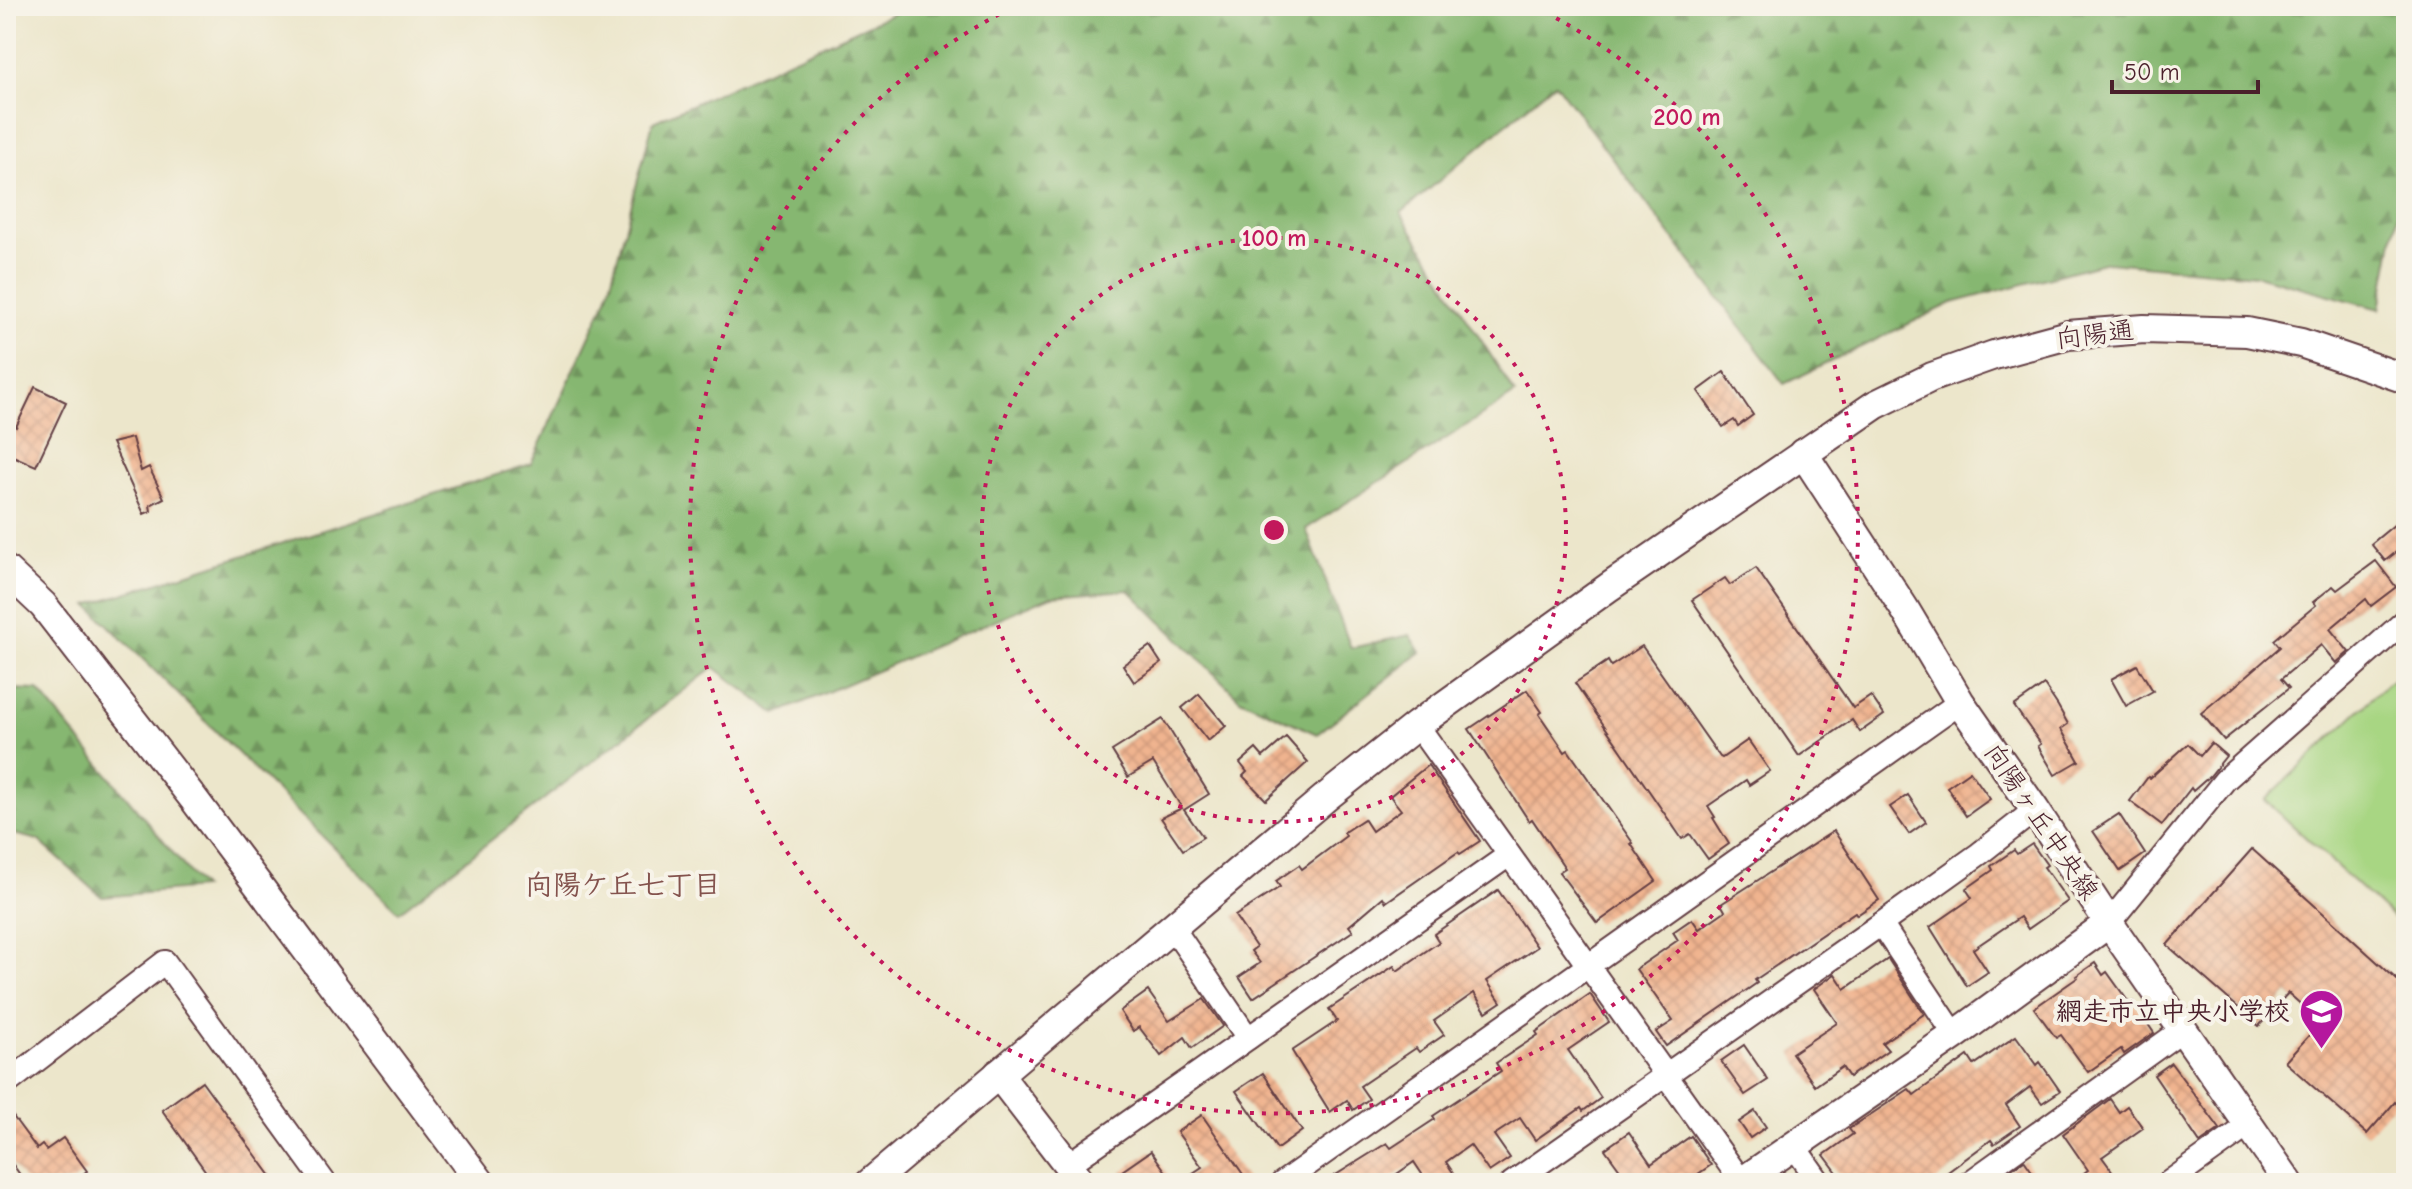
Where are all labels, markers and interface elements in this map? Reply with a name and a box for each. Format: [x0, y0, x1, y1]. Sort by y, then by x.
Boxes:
scale bar [2112, 44, 2258, 94]
text: 50 m [2124, 58, 2180, 86]
text: 200 m [1653, 103, 1721, 131]
text: 100 m [1242, 224, 1306, 252]
street label: 向陽通 [2054, 315, 2136, 355]
centre of rings [1260, 516, 1288, 544]
street label: 向陽ヶ丘中央線 [1978, 738, 2104, 906]
district label: 向陽ケ丘七丁目 [525, 869, 721, 901]
school or university icon: 網走市立中央小学校 [2297, 988, 2345, 1051]
place label: 網走市立中央小学校 [2056, 997, 2290, 1027]

